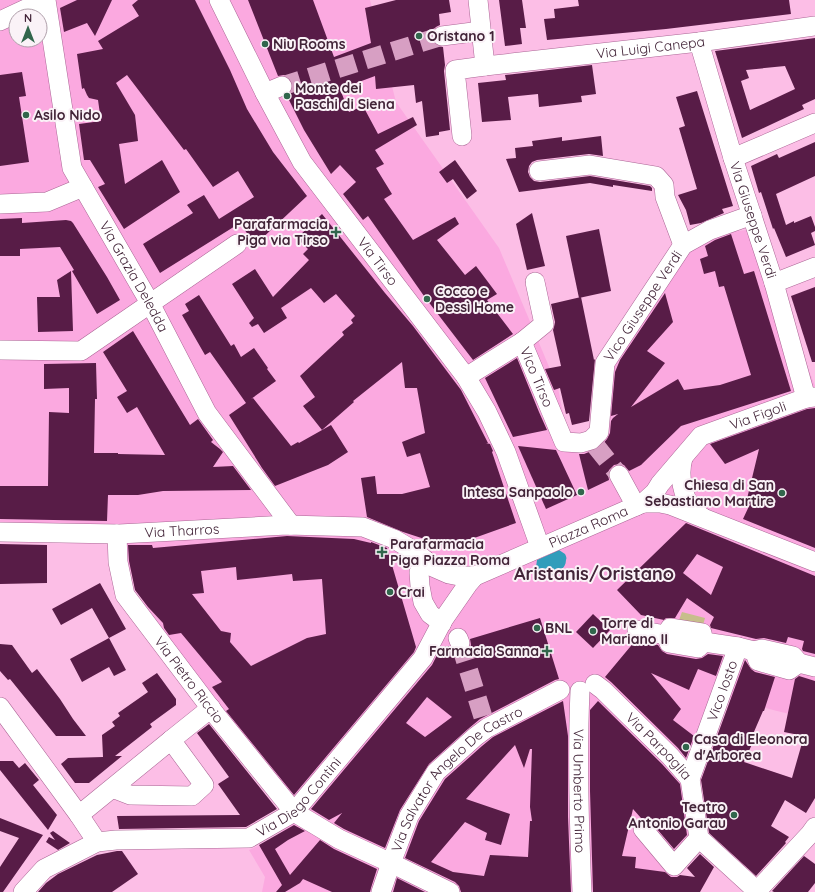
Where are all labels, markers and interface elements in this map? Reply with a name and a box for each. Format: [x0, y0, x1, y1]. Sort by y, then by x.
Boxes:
north arrow [8, 8, 48, 48]
text: N [24, 11, 32, 25]
place label: Oristano 1 [427, 27, 495, 45]
marker: Oristano 1 [414, 31, 424, 41]
street label: Via Luigi Canepa [595, 32, 706, 62]
place label: Niu Rooms [273, 35, 346, 53]
marker: Niu Rooms [260, 39, 270, 49]
place label: Monte dei Paschi di Siena [295, 79, 395, 113]
marker: Monte dei Paschi di Siena [282, 91, 292, 101]
place label: Asilo Nido [34, 106, 101, 124]
marker: Asilo Nido [21, 110, 31, 120]
street label: Via Giuseppe Verdi [726, 159, 781, 281]
place label: Parafarmacia Piga via Tirso [234, 215, 328, 249]
street label: Via Grazia Deledda [96, 218, 172, 335]
marker: Parafarmacia Piga via Tirso [331, 227, 341, 237]
street label: Via Tirso [353, 233, 402, 289]
street label: Vico Giuseppe Verdi [600, 247, 686, 365]
place label: Cocco e Dessì Home [435, 282, 514, 316]
marker: Cocco e Dessì Home [422, 294, 432, 304]
street label: Vico Tirso [516, 344, 557, 410]
street label: Via Figoli [727, 397, 789, 434]
place label: Chiesa di San Sebastiano Martire [645, 476, 774, 510]
place label: Intesa Sanpaolo [463, 483, 573, 501]
marker: Intesa Sanpaolo [576, 487, 586, 497]
marker: Chiesa di San Sebastiano Martire [777, 488, 787, 498]
street label: Piazza Roma [546, 502, 631, 552]
street label: Via Tharros [144, 520, 220, 542]
place label: Parafarmacia Piga Piazza Roma [390, 535, 510, 569]
marker: Parafarmacia Piga Piazza Roma [377, 547, 387, 557]
district label: Aristanis/Oristano [514, 562, 674, 585]
place label: Crai [398, 583, 425, 601]
marker: Crai [385, 587, 395, 597]
place label: Torre di Mariano II [601, 614, 668, 648]
place label: BNL [545, 619, 572, 637]
marker: BNL [532, 623, 542, 633]
marker: Torre di Mariano II [588, 626, 598, 636]
street label: Via Pietro Riccio [150, 633, 228, 727]
place label: Farmacia Sanna [429, 642, 539, 660]
marker: Farmacia Sanna [542, 646, 552, 656]
street label: Vico Iosto [703, 658, 741, 724]
street label: Via Salvator Angelo De Castro [387, 702, 526, 854]
street label: Via Parpaglia [622, 708, 696, 783]
street label: Via Umberto Primo [570, 729, 589, 853]
place label: Casa di Eleonora d'Arborea [694, 730, 808, 764]
marker: Casa di Eleonora d'Arborea [681, 742, 691, 752]
street label: Via Diego Contini [253, 754, 345, 841]
place label: Teatro Antonio Garau [629, 798, 726, 832]
marker: Teatro Antonio Garau [729, 810, 739, 820]

